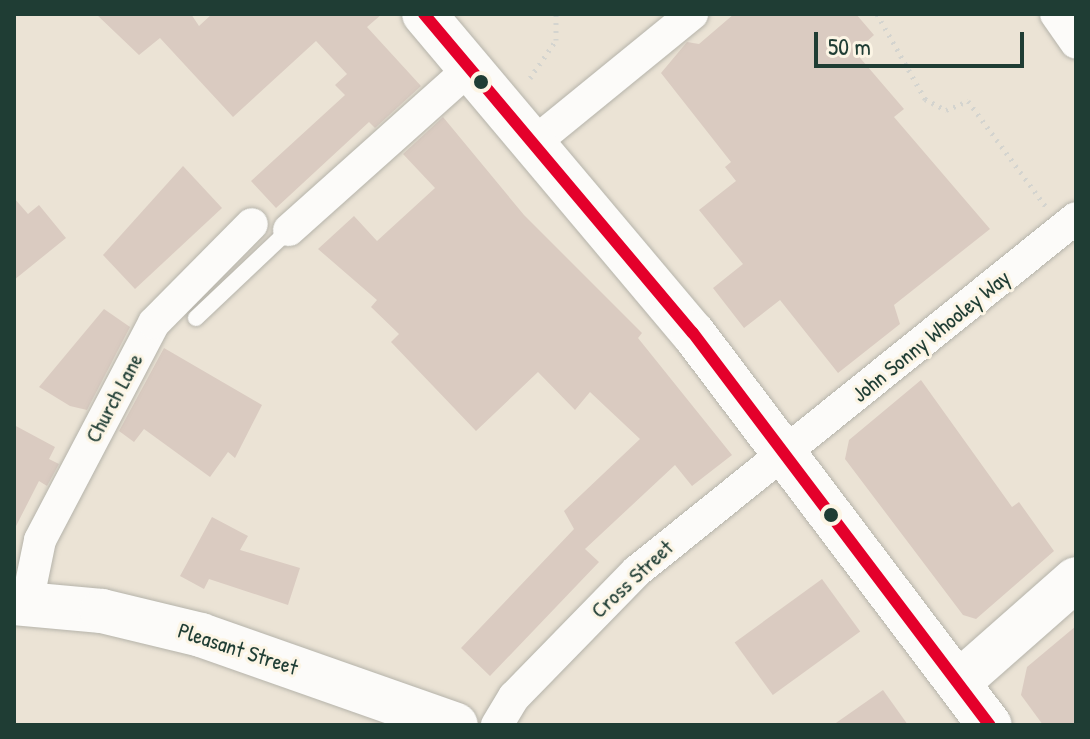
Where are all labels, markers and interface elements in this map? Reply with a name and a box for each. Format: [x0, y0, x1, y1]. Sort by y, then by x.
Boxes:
scale bar [818, 16, 1028, 66]
text: 50 m [828, 30, 871, 62]
unlabelled marker [473, 74, 489, 90]
street label: John Sonny Whooley Way [847, 264, 1015, 408]
street label: Church Lane [80, 349, 148, 447]
unlabelled marker [823, 507, 839, 523]
street label: Cross Street [585, 534, 679, 624]
street label: Pleasant Street [175, 617, 301, 681]

